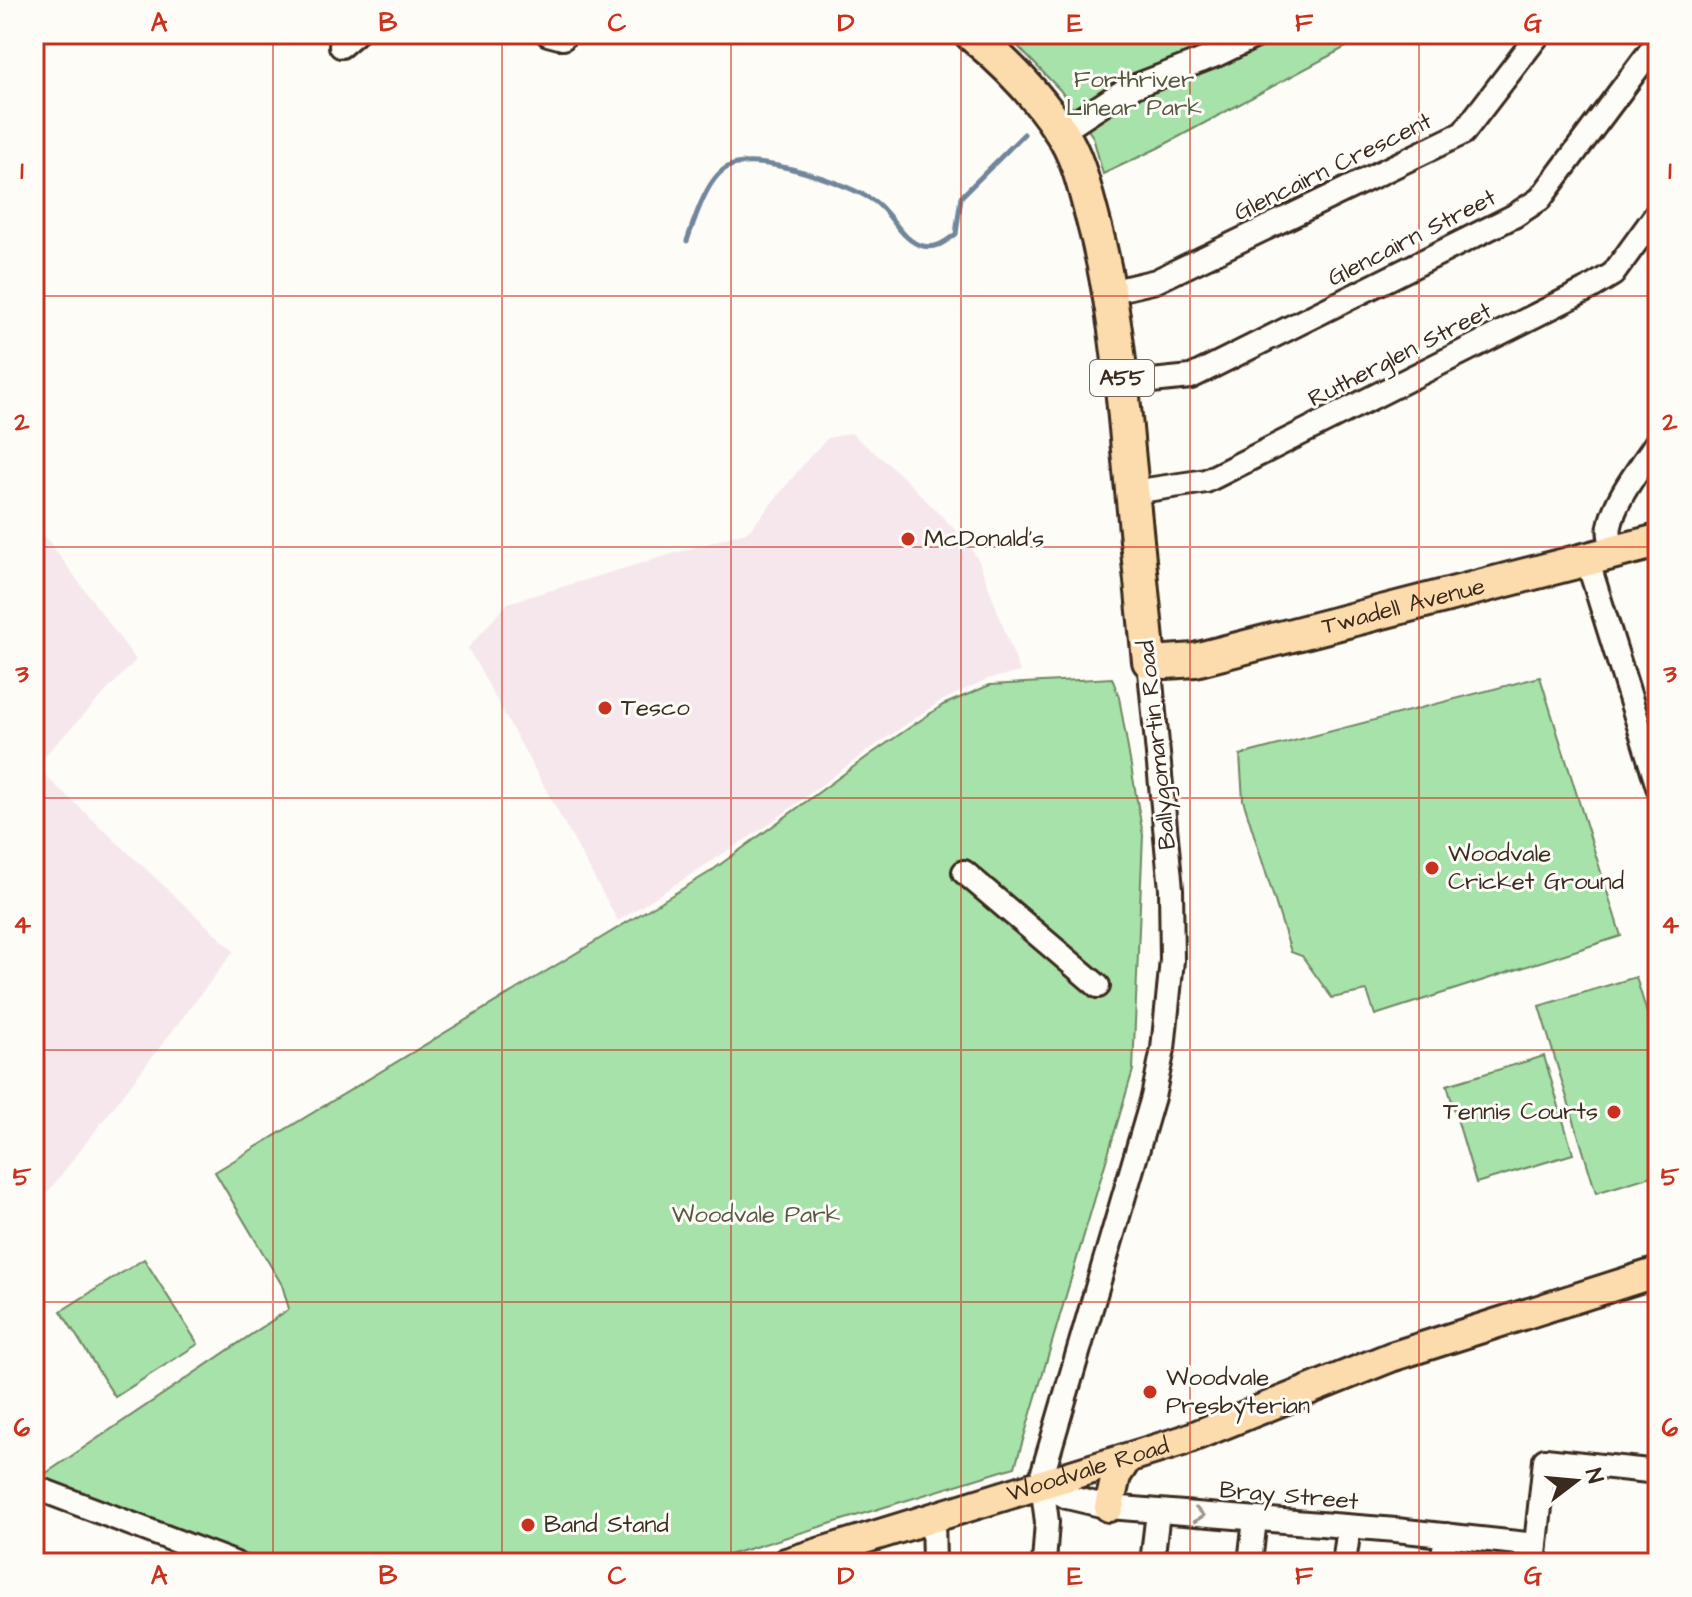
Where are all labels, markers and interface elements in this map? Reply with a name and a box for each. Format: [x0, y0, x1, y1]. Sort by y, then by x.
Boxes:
text: A [151, 5, 168, 41]
text: B [379, 5, 398, 41]
text: C [608, 5, 627, 41]
text: D [838, 5, 855, 41]
text: E [1067, 5, 1083, 41]
text: F [1295, 5, 1314, 41]
text: G [1524, 5, 1542, 41]
park label: Forthriver Linear Park [1066, 63, 1202, 125]
street label: Glencairn Crescent [1228, 104, 1438, 230]
text: 1 [20, 153, 24, 189]
text: 1 [1668, 153, 1672, 189]
street label: Glencairn Street [1322, 181, 1503, 295]
street label: Rutherglen Street [1302, 294, 1498, 417]
road number: A55 [1090, 360, 1154, 396]
text: 2 [14, 404, 30, 440]
text: 2 [1662, 404, 1678, 440]
place label: McDonald's [924, 522, 1044, 556]
marker: McDonald's [899, 530, 917, 548]
street label: Twadell Avenue [1318, 569, 1489, 644]
street label: Ballygomartin Road [1129, 639, 1186, 851]
text: 3 [14, 656, 29, 692]
text: 3 [1662, 656, 1677, 692]
place label: Tesco [621, 691, 690, 725]
marker: Tesco [596, 699, 614, 717]
place label: Woodvale Cricket Ground [1448, 837, 1624, 899]
marker: Woodvale Cricket Ground [1423, 859, 1441, 877]
text: 4 [13, 907, 31, 943]
text: 4 [1661, 907, 1679, 943]
place label: Tennis Courts [1443, 1095, 1598, 1129]
marker: Tennis Courts [1605, 1103, 1623, 1121]
text: 5 [13, 1159, 32, 1195]
text: 5 [1661, 1159, 1680, 1195]
park label: Woodvale Park [672, 1198, 840, 1232]
place label: Woodvale Presbyterian [1166, 1361, 1310, 1424]
marker: Woodvale Presbyterian [1141, 1383, 1159, 1401]
text: 6 [14, 1410, 31, 1446]
text: 6 [1662, 1410, 1679, 1446]
street label: Woodvale Road [1003, 1429, 1173, 1511]
north arrow [1536, 1441, 1616, 1521]
text: N [1577, 1465, 1611, 1487]
street label: Bray Street [1218, 1473, 1360, 1520]
one-way arrow [1193, 1506, 1206, 1523]
place label: Band Stand [544, 1508, 669, 1542]
marker: Band Stand [519, 1516, 537, 1534]
text: A [151, 1558, 168, 1594]
text: B [379, 1558, 398, 1594]
text: C [608, 1558, 627, 1594]
text: D [838, 1558, 855, 1594]
text: E [1067, 1558, 1083, 1594]
text: F [1295, 1558, 1314, 1594]
text: G [1524, 1558, 1542, 1594]

